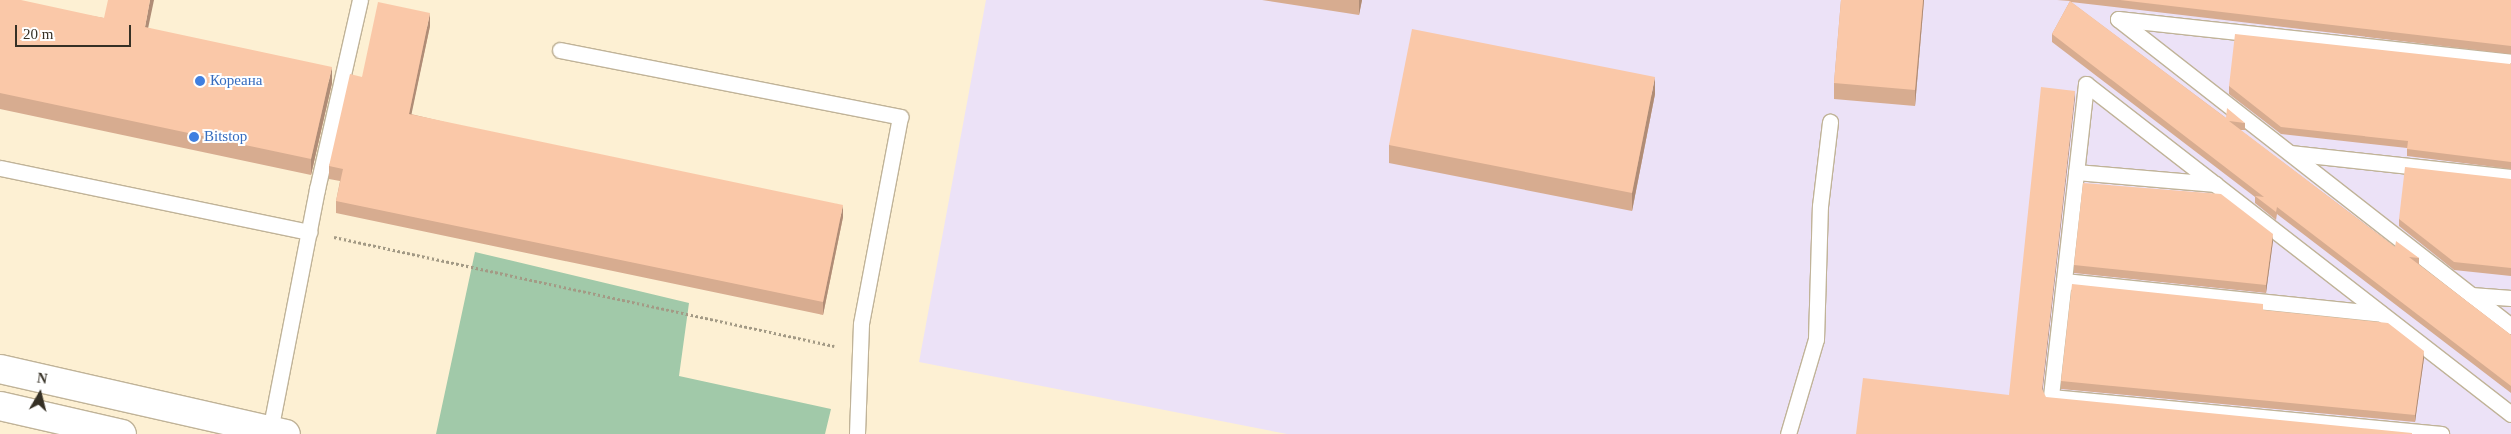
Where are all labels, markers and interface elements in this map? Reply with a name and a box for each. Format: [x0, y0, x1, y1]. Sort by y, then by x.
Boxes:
scale bar [18, 15, 134, 47]
text: 20 m [23, 26, 53, 42]
place label: Кореана [210, 72, 262, 90]
marker: Кореана [194, 75, 206, 87]
place label: Bitstop [204, 128, 247, 146]
marker: Bitstop [188, 131, 200, 143]
north arrow [15, 369, 65, 419]
text: N [36, 371, 48, 387]

